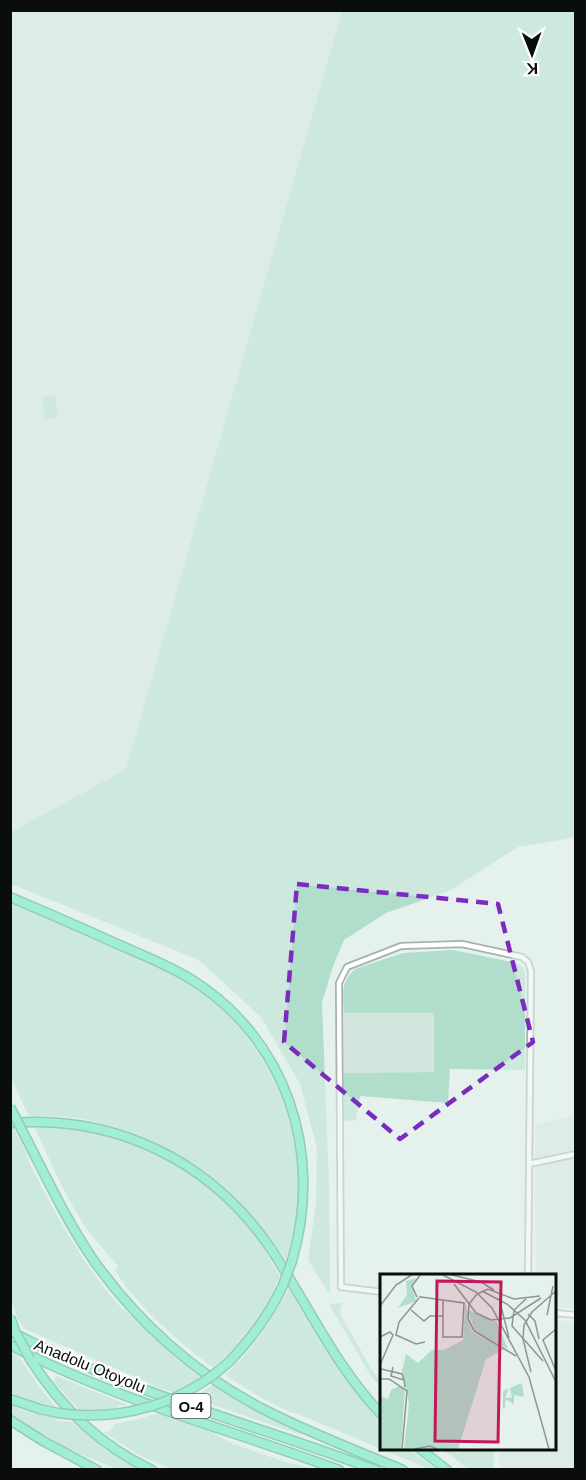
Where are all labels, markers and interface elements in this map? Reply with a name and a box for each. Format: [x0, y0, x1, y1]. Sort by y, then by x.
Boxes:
north arrow [502, 24, 562, 84]
text: K [526, 60, 538, 77]
inset map [380, 1274, 556, 1450]
street label: Anadolu Otoyolu [32, 1336, 148, 1396]
road number: O-4 [172, 1394, 210, 1418]

